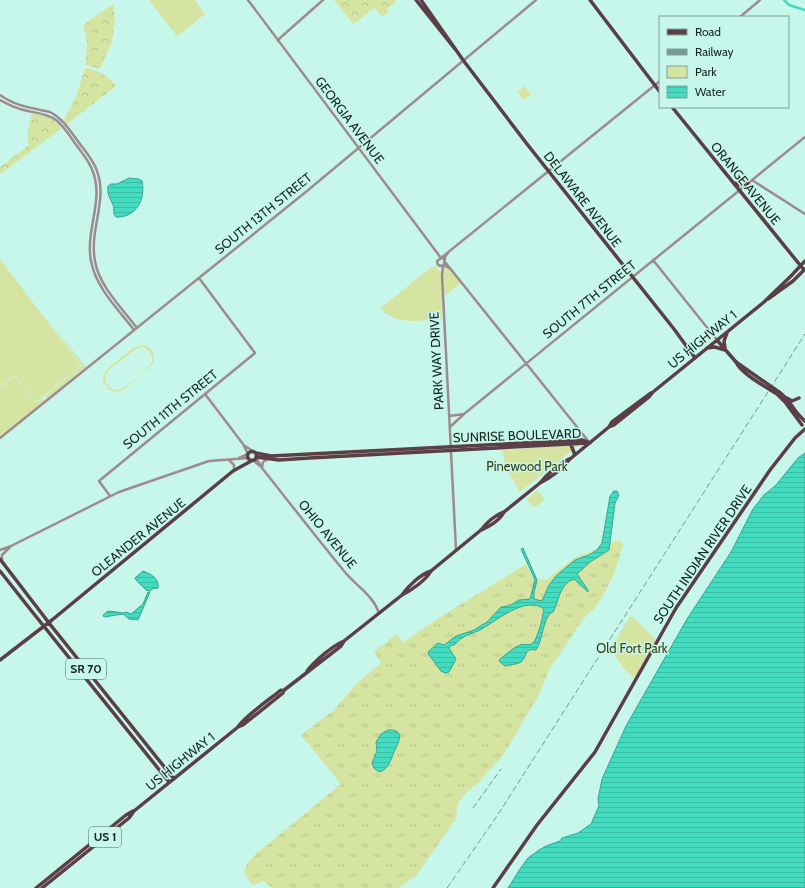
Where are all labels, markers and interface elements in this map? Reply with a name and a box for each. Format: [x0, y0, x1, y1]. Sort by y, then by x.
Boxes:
legend [659, 16, 789, 108]
text: Road [695, 24, 721, 39]
text: Railway [695, 44, 733, 59]
text: Park [695, 64, 717, 79]
street label: GEORGIA AVENUE [312, 73, 388, 167]
text: Water [695, 84, 726, 99]
street label: ORANGE AVENUE [708, 138, 784, 228]
street label: DELAWARE AVENUE [541, 148, 625, 250]
street label: SOUTH 13TH STREET [211, 169, 315, 257]
street label: SOUTH 7TH STREET [539, 256, 639, 342]
street label: US HIGHWAY 1 [664, 306, 740, 372]
street label: PARK WAY DRIVE [425, 312, 447, 410]
street label: SOUTH 11TH STREET [119, 366, 221, 452]
street label: SUNRISE BOULEVARD [452, 425, 582, 445]
park label: Pinewood Park [486, 458, 568, 474]
street label: SOUTH INDIAN RIVER DRIVE [649, 481, 755, 627]
street label: OLEANDER AVENUE [88, 494, 188, 580]
street label: OHIO AVENUE [295, 496, 361, 572]
park label: Old Fort Park [596, 640, 668, 656]
road number: SR 70 [66, 659, 106, 679]
street label: US HIGHWAY 1 [142, 728, 218, 794]
road number: US 1 [89, 827, 121, 847]

